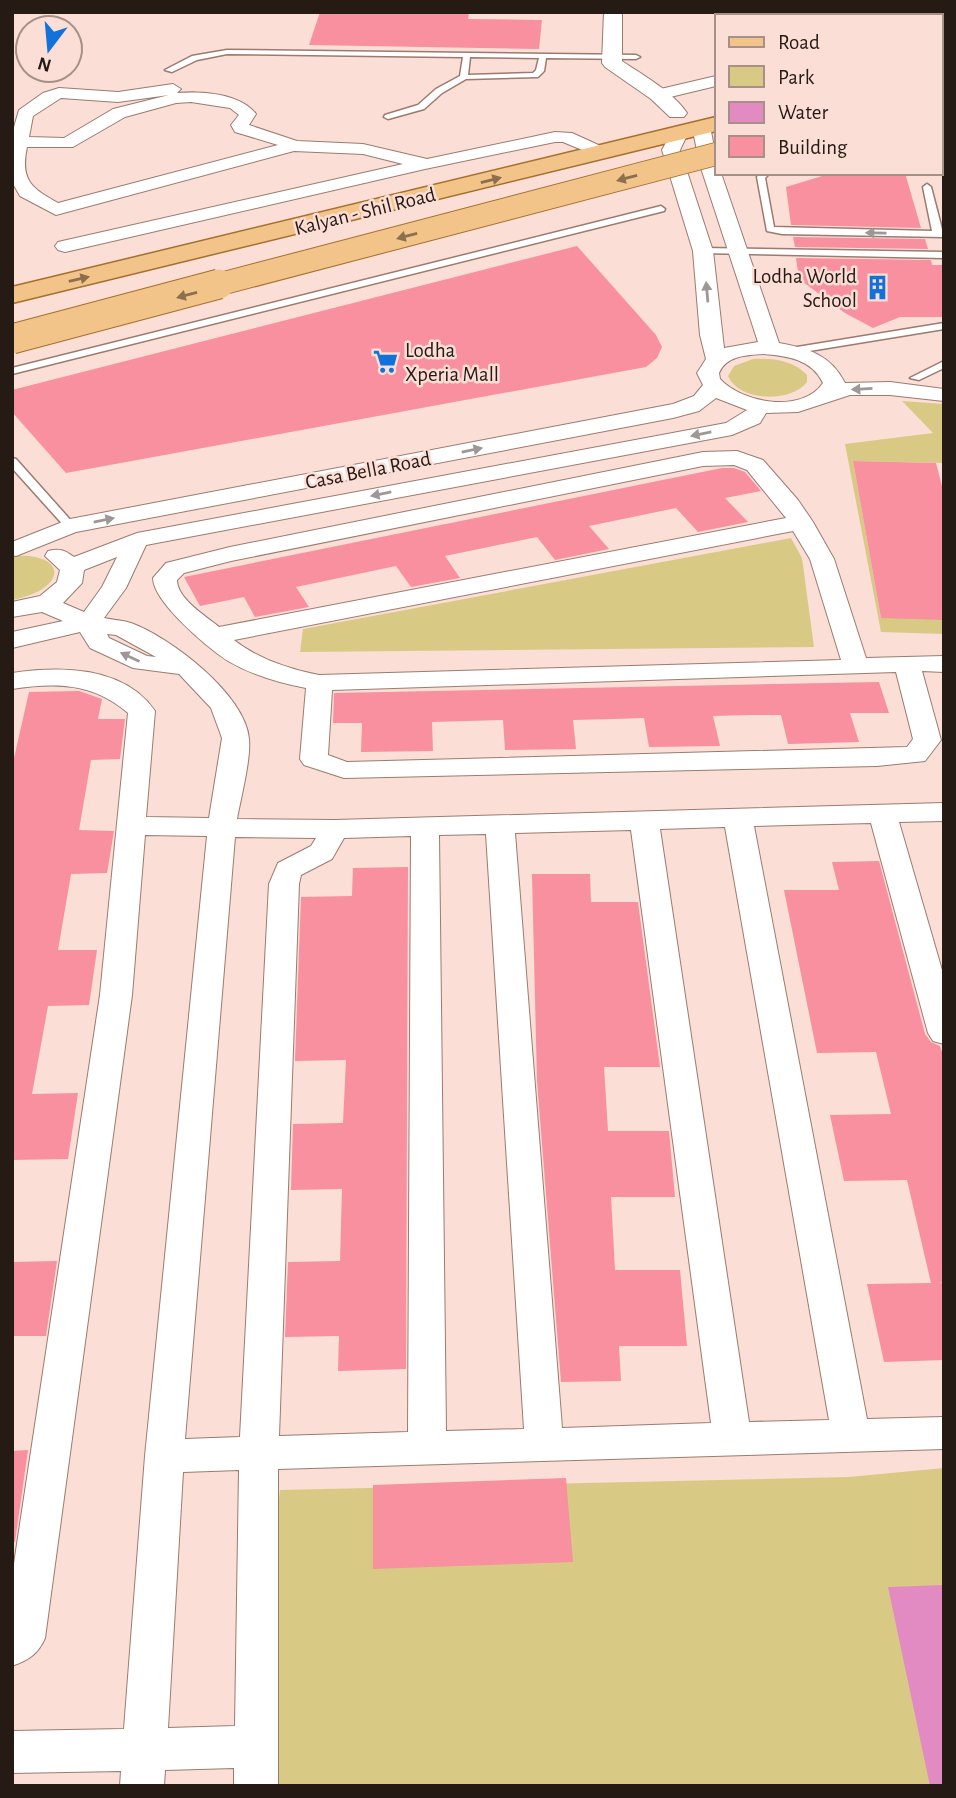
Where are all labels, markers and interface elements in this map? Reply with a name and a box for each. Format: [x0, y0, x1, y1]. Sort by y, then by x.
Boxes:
north arrow [14, 14, 84, 84]
legend [715, 14, 942, 175]
text: Road [778, 32, 820, 53]
text: N [36, 53, 54, 75]
text: Park [778, 67, 815, 88]
text: Water [778, 102, 828, 123]
text: Building [778, 137, 848, 158]
one-way arrow [615, 173, 637, 184]
one-way arrow [480, 174, 502, 185]
street label: Kalyan - Shil Road [292, 184, 438, 239]
one-way arrow [864, 227, 886, 239]
one-way arrow [396, 232, 417, 242]
place label: Lodha World School [752, 266, 857, 311]
one-way arrow [68, 273, 90, 284]
building icon: Lodha World School [863, 274, 891, 302]
one-way arrow [701, 281, 712, 303]
one-way arrow [176, 290, 198, 301]
place label: Lodha Xperia Mall [405, 340, 499, 385]
supermarket icon: Lodha Xperia Mall [371, 348, 399, 376]
one-way arrow [850, 384, 872, 395]
one-way arrow [690, 428, 712, 439]
one-way arrow [461, 445, 483, 456]
street label: Casa Bella Road [303, 448, 433, 493]
one-way arrow [370, 488, 392, 499]
one-way arrow [93, 514, 115, 525]
one-way arrow [120, 652, 140, 663]

